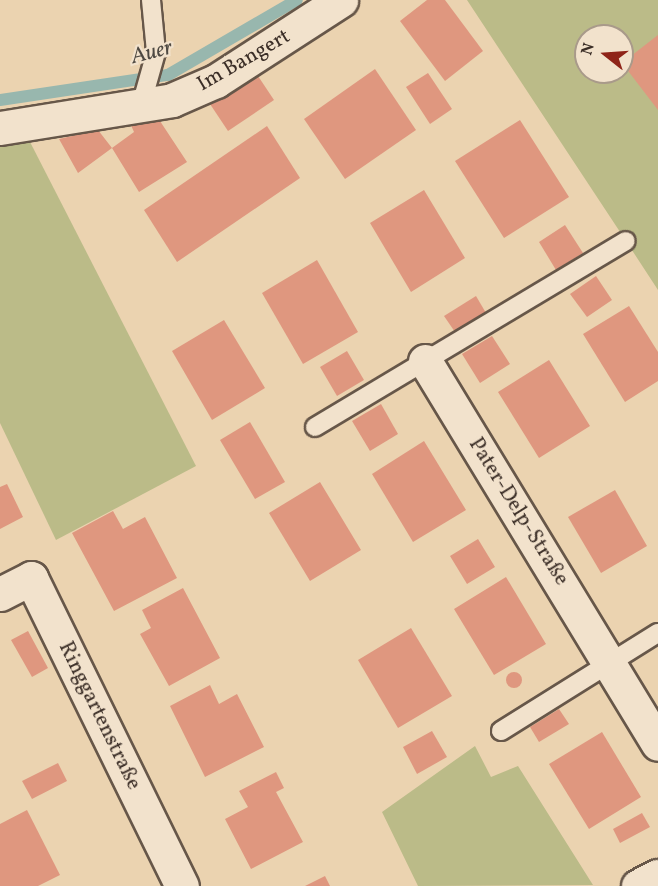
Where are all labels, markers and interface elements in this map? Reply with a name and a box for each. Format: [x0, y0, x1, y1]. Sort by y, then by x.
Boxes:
street label: Im Bangert [193, 24, 295, 98]
north arrow [574, 24, 634, 84]
water label: Auer [128, 35, 176, 71]
text: N [576, 41, 601, 58]
street label: Pater-Delp-Straße [462, 433, 574, 591]
street label: Ringgartenstraße [52, 638, 146, 794]

